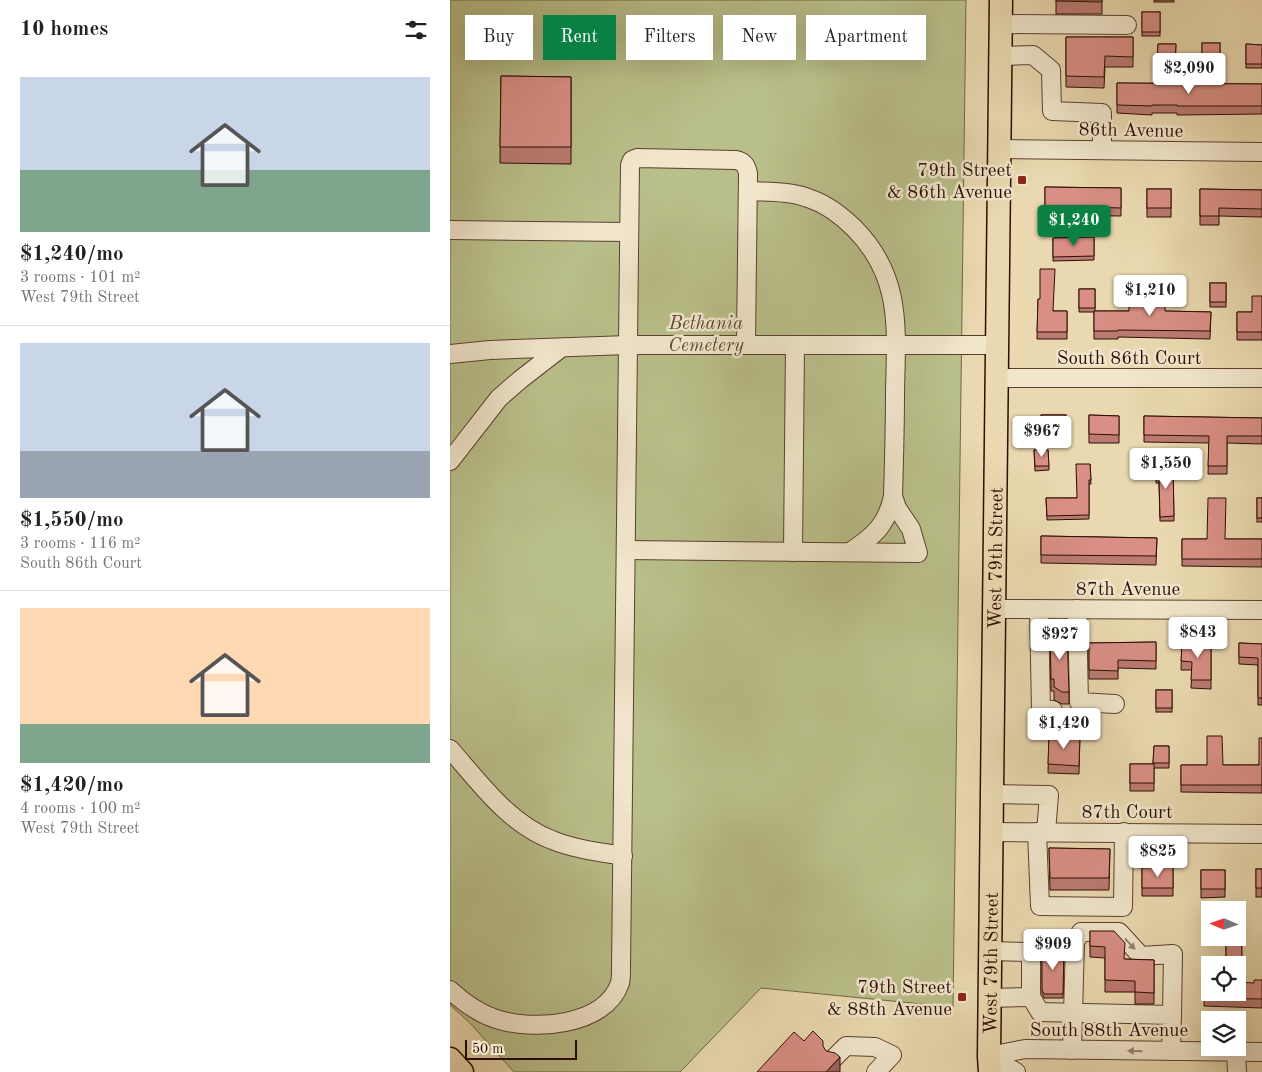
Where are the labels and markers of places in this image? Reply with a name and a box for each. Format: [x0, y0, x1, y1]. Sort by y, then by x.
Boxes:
pin: $2,090 [1148, 52, 1230, 95]
place label: 79th Street & 86th Avenue [887, 162, 1012, 203]
marker: 79th Street & 86th Avenue [1016, 174, 1028, 186]
pin: $1,240 [1033, 204, 1115, 247]
pin: $1,210 [1109, 274, 1191, 317]
pin: $967 [1012, 416, 1072, 458]
pin: $1,550 [1125, 448, 1207, 490]
pin: $843 [1168, 616, 1228, 659]
pin: $927 [1030, 618, 1090, 661]
pin: $1,420 [1023, 708, 1105, 750]
pin: $825 [1128, 836, 1188, 878]
pin: $909 [1023, 928, 1083, 971]
place label: 79th Street & 88th Avenue [827, 979, 952, 1020]
marker: 79th Street & 88th Avenue [956, 991, 968, 1003]

